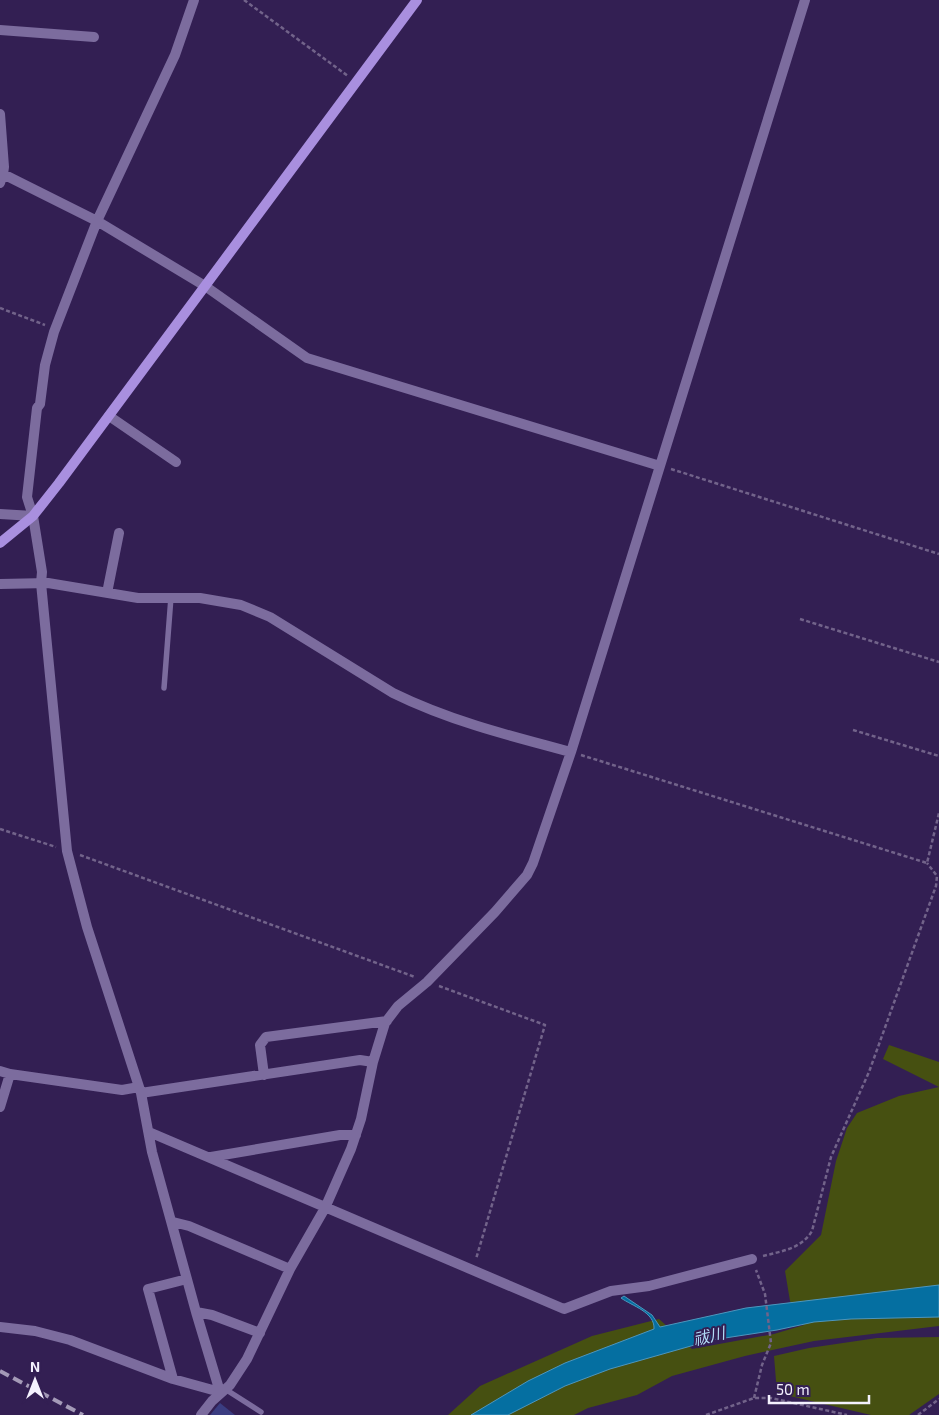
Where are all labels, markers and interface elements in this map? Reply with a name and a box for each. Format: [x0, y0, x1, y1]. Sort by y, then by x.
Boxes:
water label: 祓川 [691, 1322, 729, 1348]
north arrow [10, 1355, 60, 1405]
text: N [30, 1358, 40, 1375]
scale bar [769, 1372, 869, 1404]
text: 50 m [776, 1380, 810, 1398]

